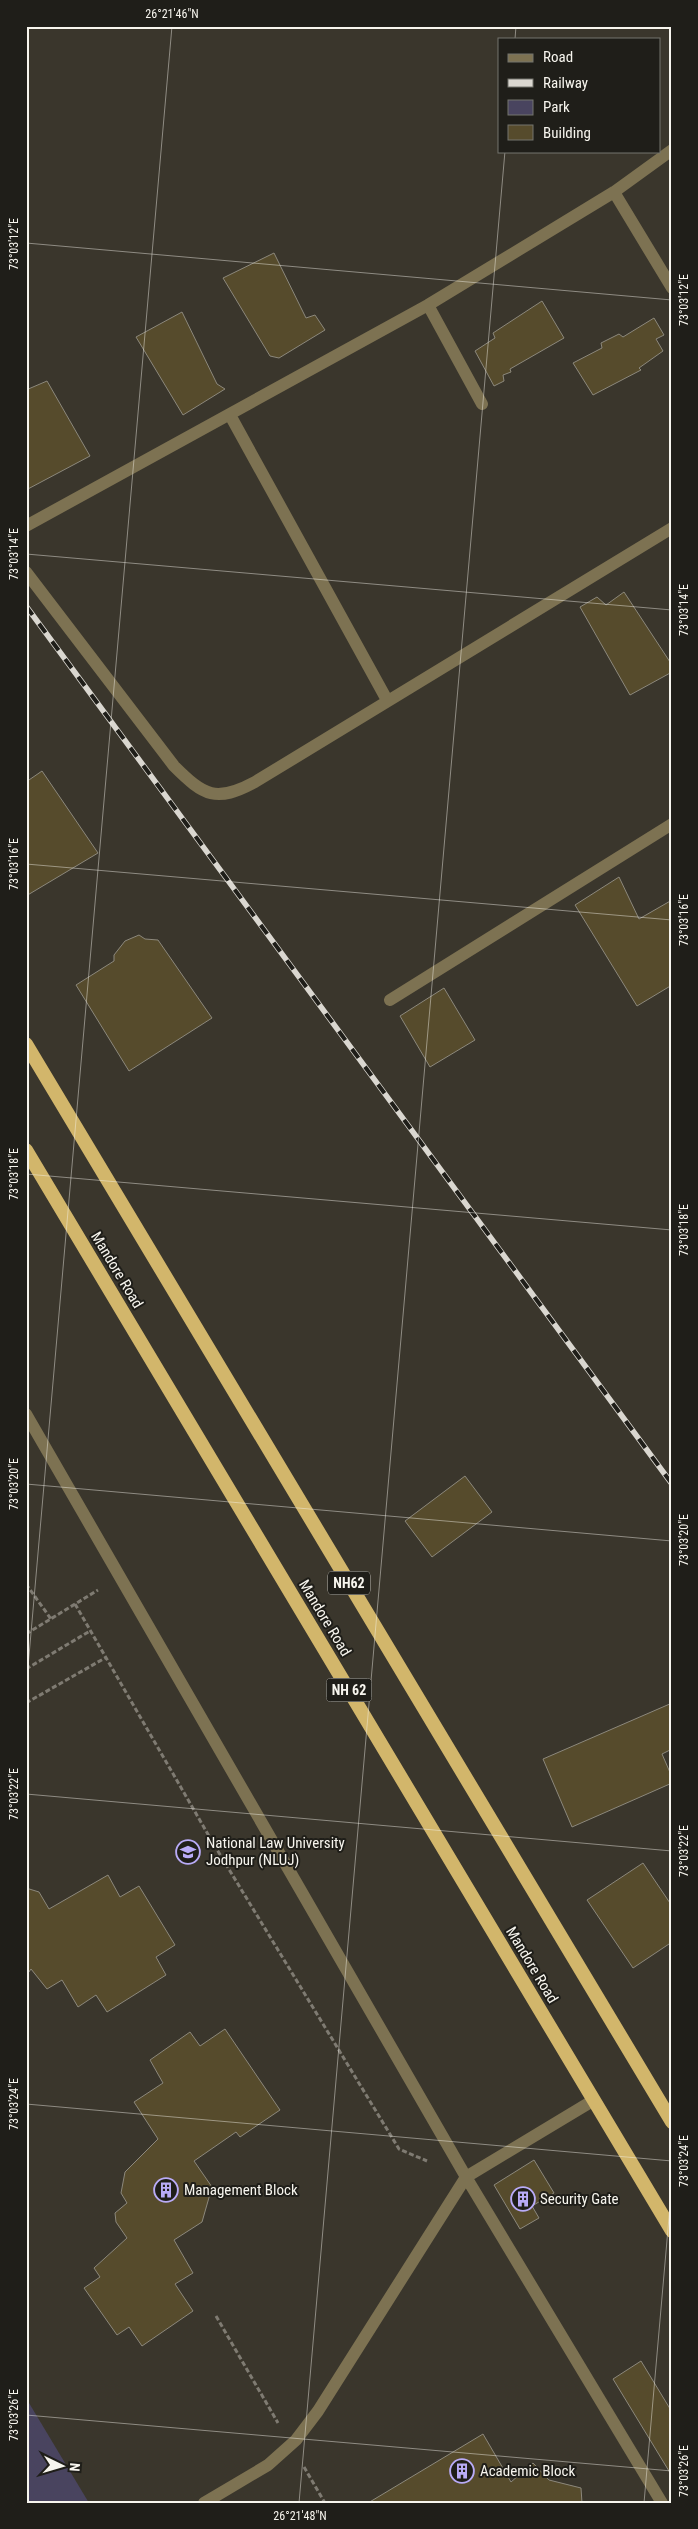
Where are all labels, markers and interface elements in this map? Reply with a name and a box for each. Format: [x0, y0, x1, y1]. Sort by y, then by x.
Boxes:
text: 26°21'46"N [145, 7, 199, 21]
legend [498, 38, 660, 152]
text: Road [543, 48, 573, 66]
text: Railway [543, 74, 588, 92]
text: Park [543, 98, 570, 116]
text: Building [543, 124, 591, 142]
text: 73°03'12"E [7, 218, 21, 270]
text: 73°03'12"E [677, 274, 691, 326]
text: 73°03'14"E [7, 528, 21, 580]
text: 73°03'14"E [677, 584, 691, 636]
text: 73°03'16"E [7, 838, 21, 890]
text: 73°03'16"E [677, 894, 691, 946]
text: 73°03'18"E [7, 1148, 21, 1200]
text: 73°03'18"E [677, 1204, 691, 1256]
street label: Mandore Road [87, 1229, 147, 1311]
text: 73°03'20"E [7, 1458, 21, 1510]
text: 73°03'20"E [677, 1514, 691, 1566]
road number: NH62 [328, 1572, 370, 1595]
street label: Mandore Road [295, 1577, 355, 1659]
road number: NH 62 [326, 1678, 372, 1702]
text: 73°03'22"E [7, 1768, 21, 1820]
text: 73°03'22"E [677, 1825, 691, 1877]
place label: National Law University Jodhpur (NLUJ) [206, 1834, 345, 1869]
school or university icon: National Law University Jodhpur (NLUJ) [175, 1839, 201, 1865]
street label: Mandore Road [502, 1924, 562, 2006]
text: 73°03'24"E [7, 2078, 21, 2130]
text: 73°03'24"E [677, 2135, 691, 2187]
building icon: Management Block [153, 2177, 179, 2203]
place label: Management Block [184, 2181, 298, 2199]
building icon: Security Gate [510, 2186, 536, 2212]
place label: Security Gate [540, 2190, 619, 2208]
text: 73°03'26"E [7, 2389, 21, 2441]
north arrow [38, 2442, 88, 2492]
text: 73°03'26"E [677, 2445, 691, 2497]
building icon: Academic Block [449, 2458, 475, 2484]
text: N [67, 2462, 83, 2472]
place label: Academic Block [480, 2462, 575, 2480]
text: 26°21'48"N [273, 2509, 327, 2523]

